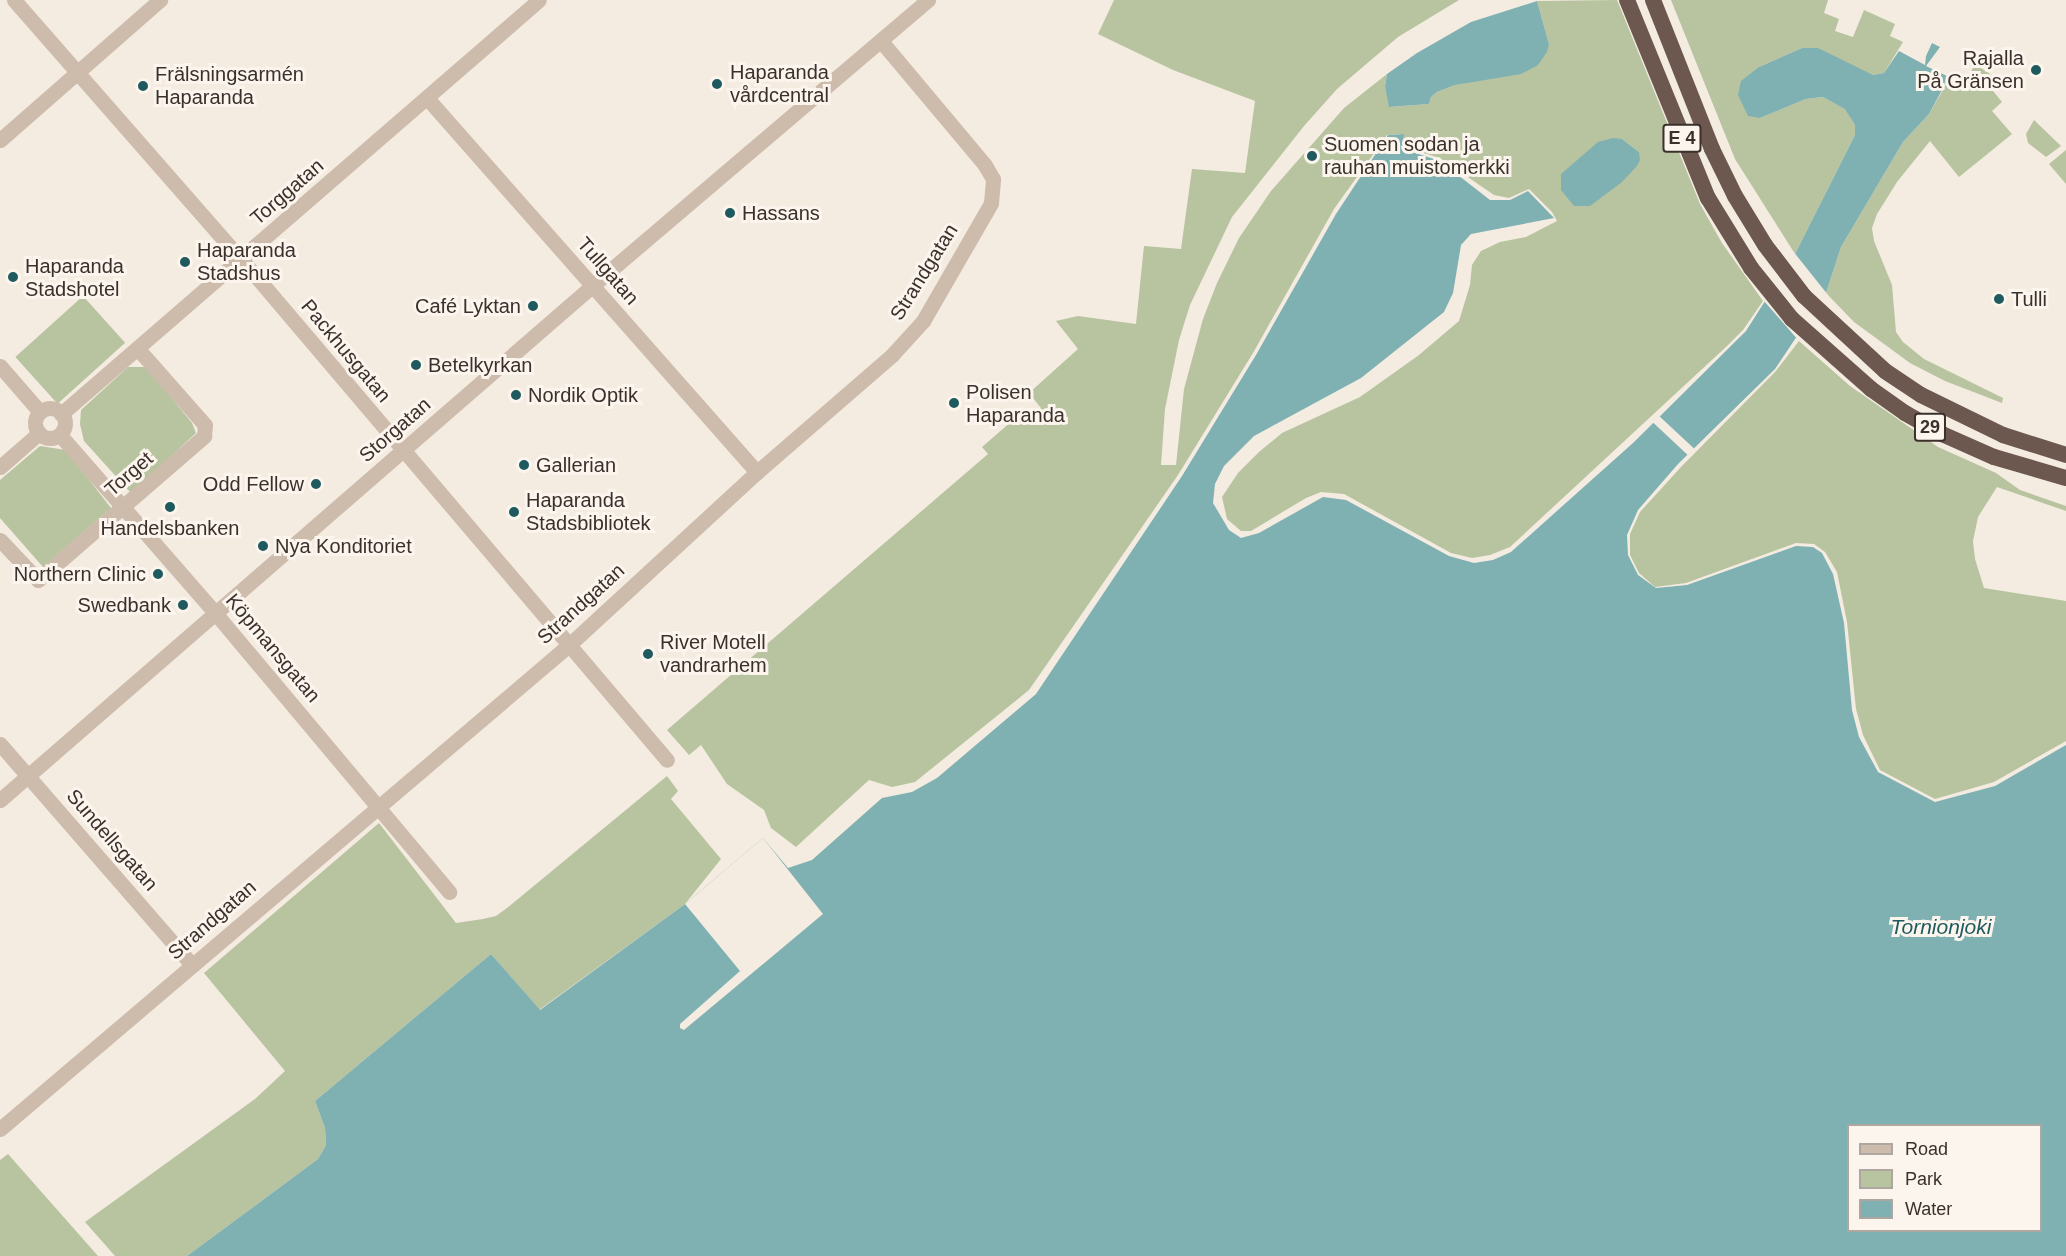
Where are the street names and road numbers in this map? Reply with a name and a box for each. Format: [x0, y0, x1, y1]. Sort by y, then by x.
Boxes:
road number: E 4 [1661, 123, 1703, 153]
street label: Torggatan [246, 154, 328, 230]
street label: Strandgatan [885, 219, 963, 325]
street label: Tullgatan [572, 232, 644, 310]
street label: Packhusgatan [296, 295, 396, 407]
street label: Storgatan [354, 392, 436, 468]
road number: 29 [1914, 412, 1946, 442]
street label: Torget [100, 447, 158, 501]
street label: Strandgatan [532, 559, 630, 649]
street label: Köpmansgatan [221, 589, 325, 707]
street label: Sundellsgatan [61, 784, 163, 896]
street label: Strandgatan [163, 875, 261, 965]

